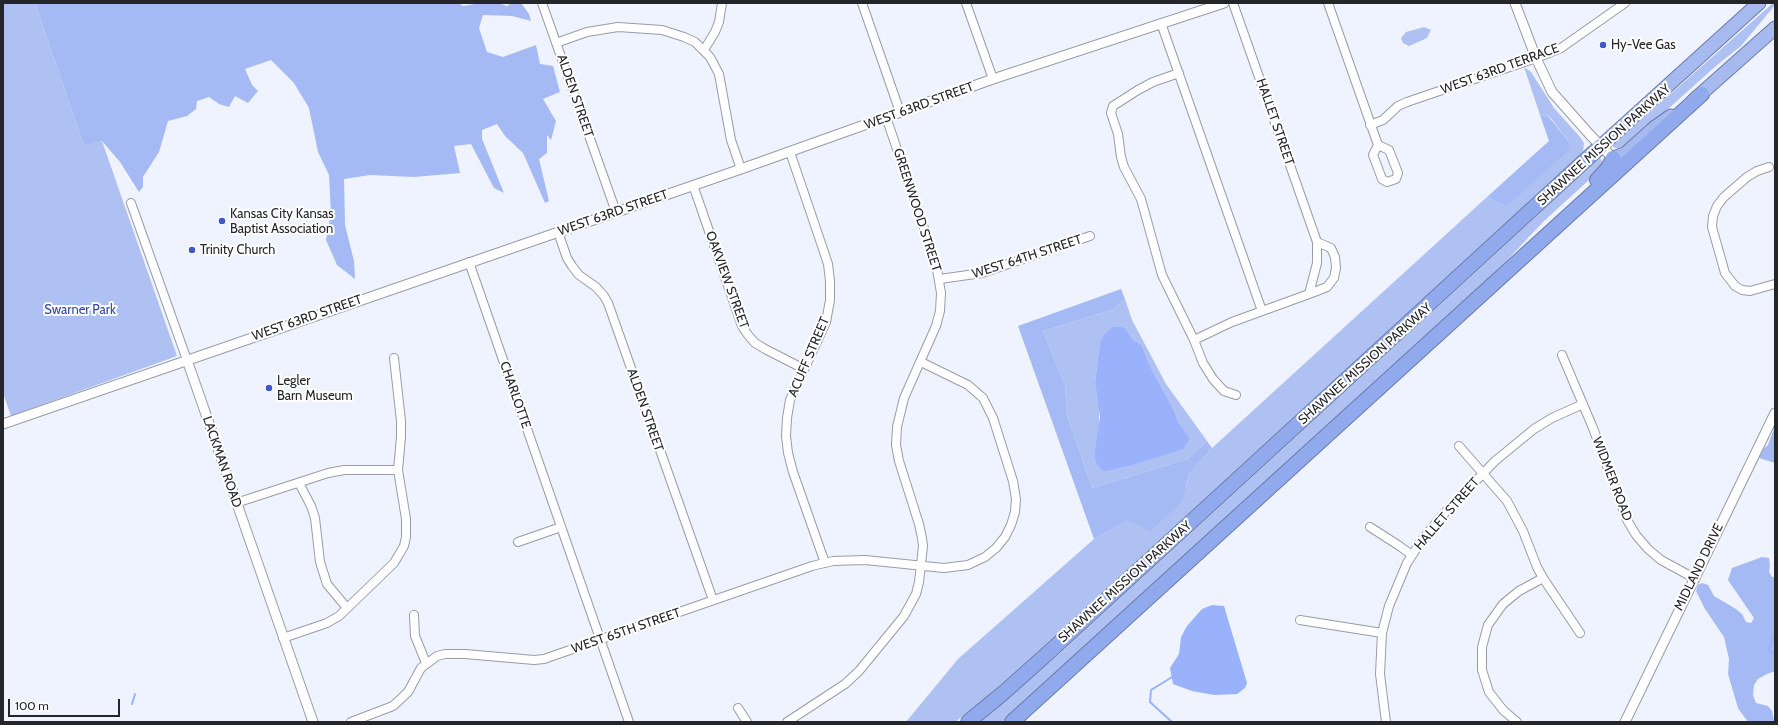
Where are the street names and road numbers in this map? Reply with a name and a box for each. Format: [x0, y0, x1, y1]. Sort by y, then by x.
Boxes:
street label: WEST 63RD TERRACE [1439, 40, 1561, 98]
street label: ALDEN STREET [553, 52, 597, 140]
street label: HALLET STREET [1253, 76, 1297, 168]
street label: WEST 63RD STREET [862, 79, 976, 133]
street label: SHAWNEE MISSION PARKWAY [1534, 81, 1674, 209]
street label: GREENWOOD STREET [890, 147, 944, 273]
street label: WEST 63RD STREET [556, 187, 670, 239]
street label: OAKVIEW STREET [702, 229, 752, 331]
street label: WEST 64TH STREET [970, 232, 1084, 282]
street label: WEST 63RD STREET [250, 292, 364, 344]
street label: SHAWNEE MISSION PARKWAY [1295, 300, 1435, 428]
street label: ACUFF STREET [785, 315, 833, 399]
street label: CHARLOTTE [496, 359, 534, 431]
street label: ALDEN STREET [623, 366, 667, 454]
street label: LACKMAN ROAD [199, 414, 245, 510]
street label: WIDMER ROAD [1589, 435, 1635, 523]
street label: HALLET STREET [1411, 475, 1483, 553]
street label: SHAWNEE MISSION PARKWAY [1055, 518, 1195, 646]
street label: MIDLAND DRIVE [1671, 521, 1727, 613]
street label: WEST 65TH STREET [570, 605, 682, 657]

